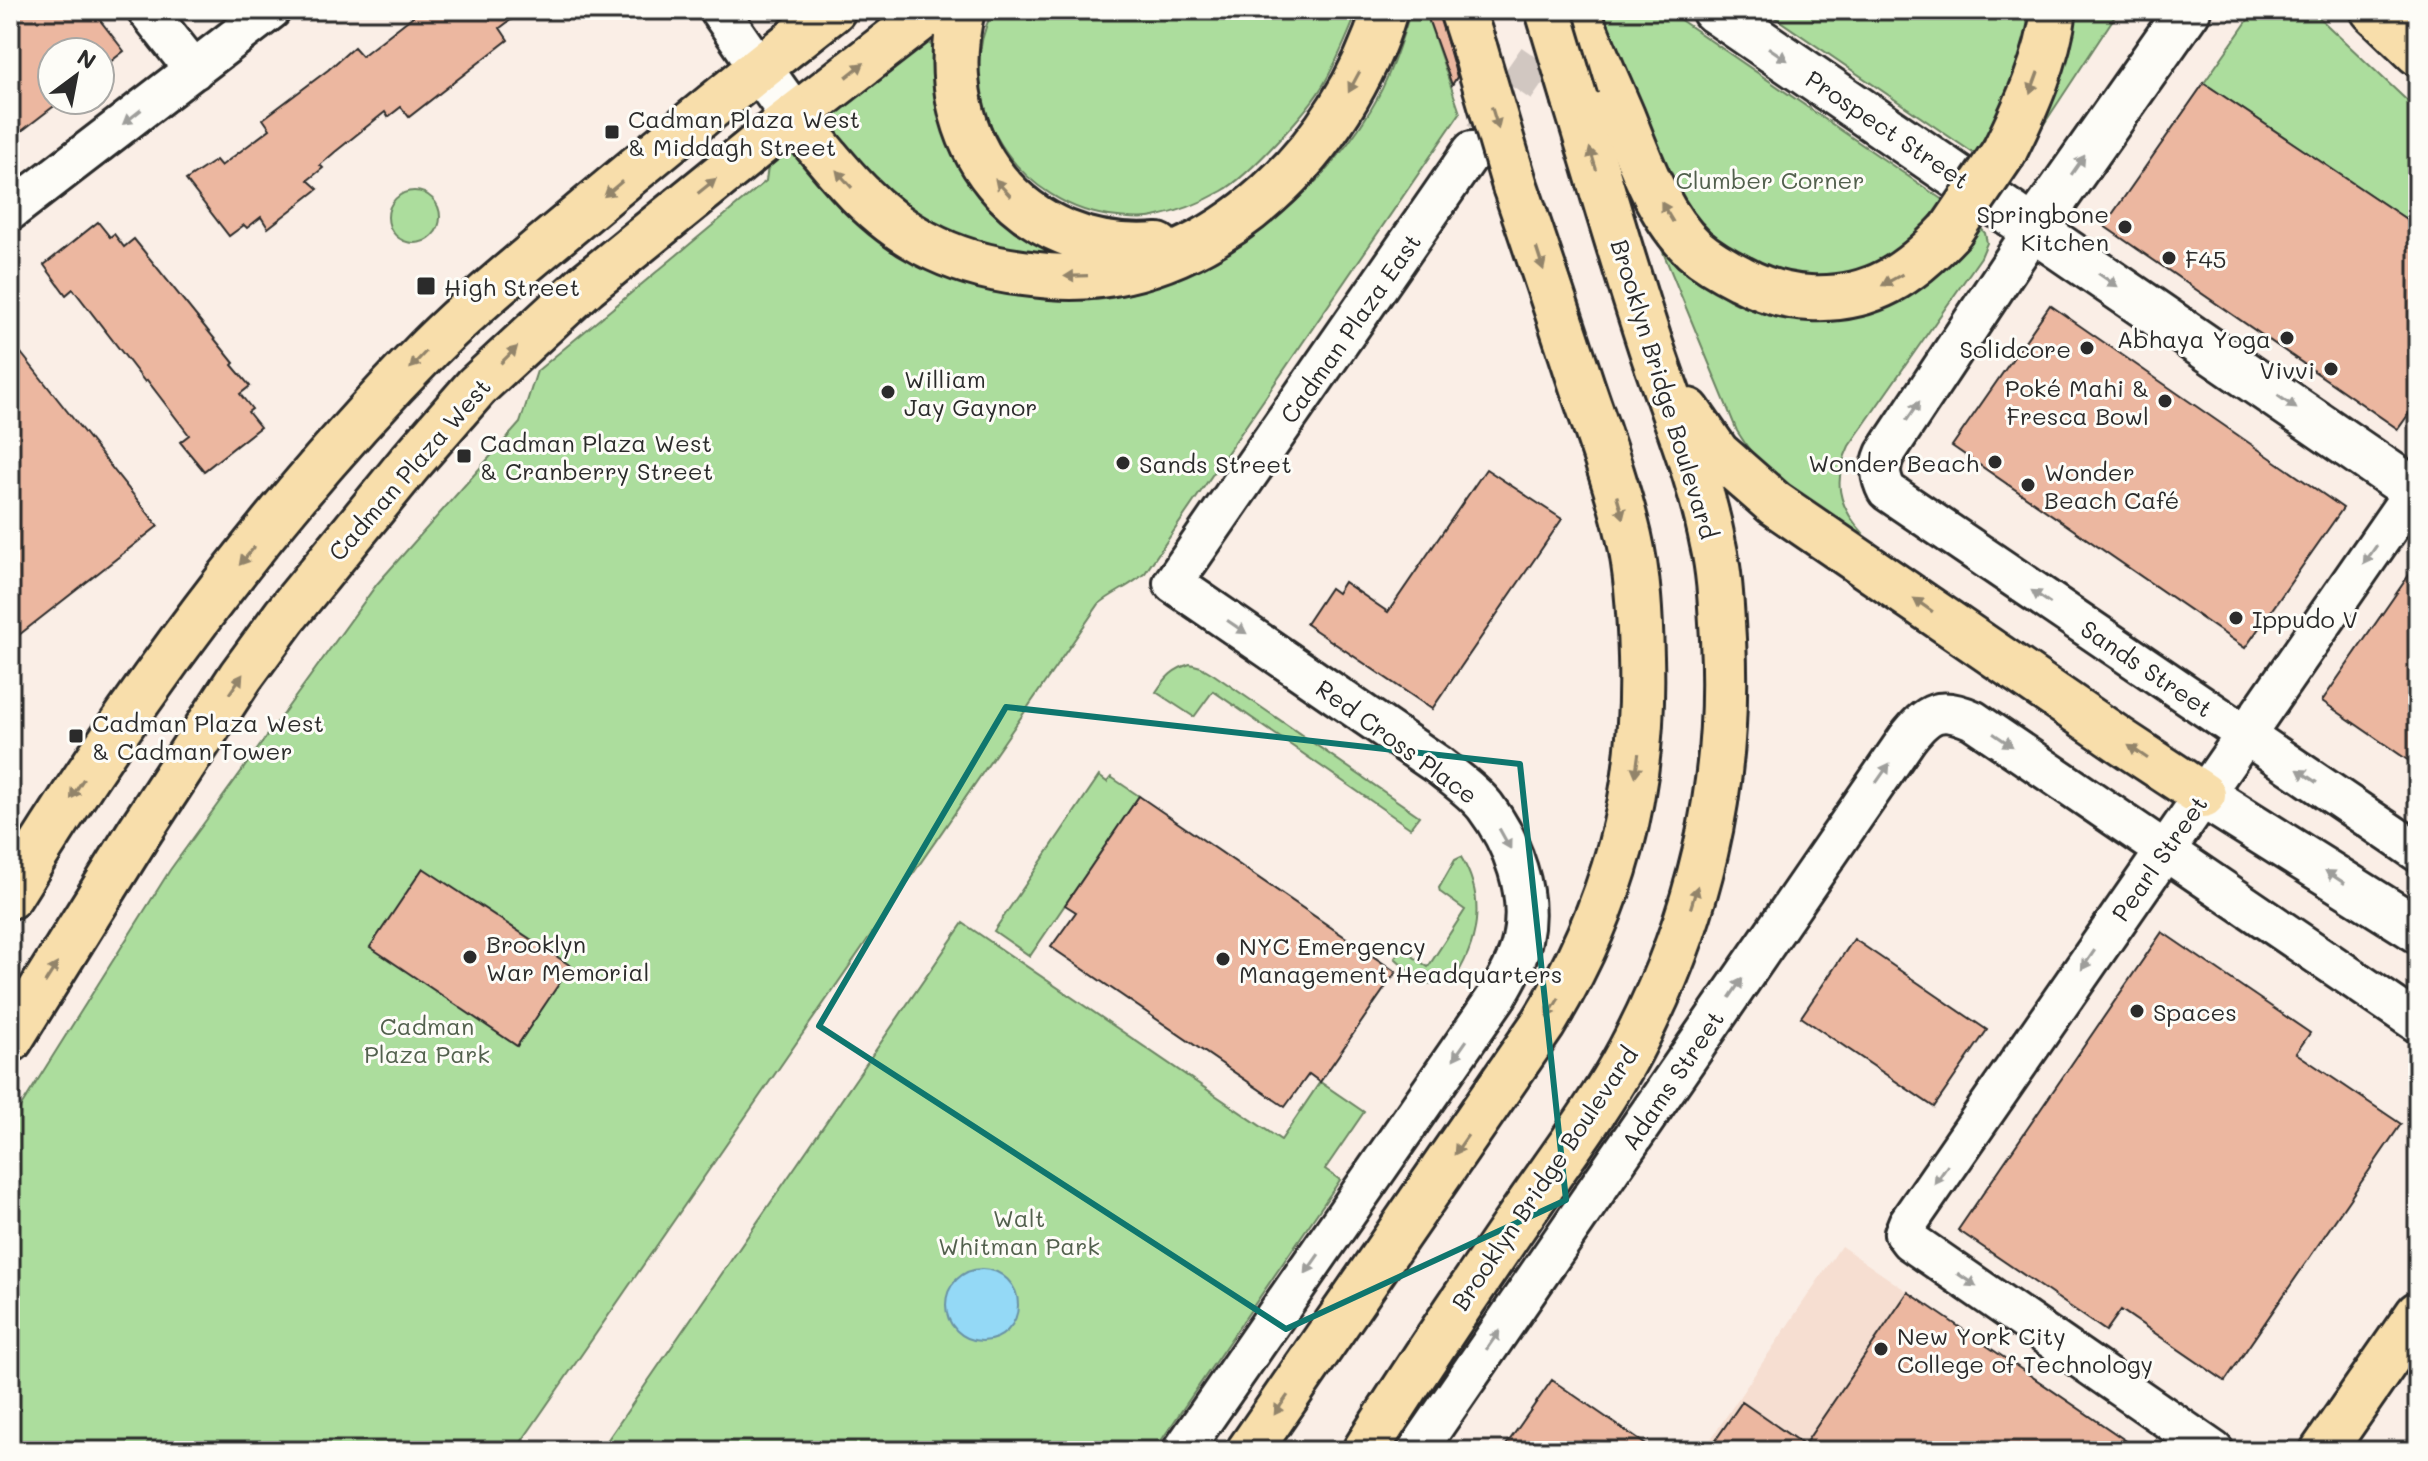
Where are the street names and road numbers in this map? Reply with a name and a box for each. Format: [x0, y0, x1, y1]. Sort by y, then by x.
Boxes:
street label: Prospect Street [1800, 63, 1976, 195]
street label: Cadman Plaza East [1273, 227, 1427, 429]
street label: Brooklyn Bridge Boulevard [1605, 235, 1725, 543]
street label: Cadman Plaza West [321, 371, 497, 567]
street label: Sands Street [2075, 612, 2219, 724]
street label: Red Cross Place [1310, 672, 1484, 810]
street label: Pearl Street [2104, 789, 2214, 927]
street label: Adams Street [1614, 1004, 1730, 1156]
street label: Brooklyn Bridge Boulevard [1444, 1040, 1644, 1316]

